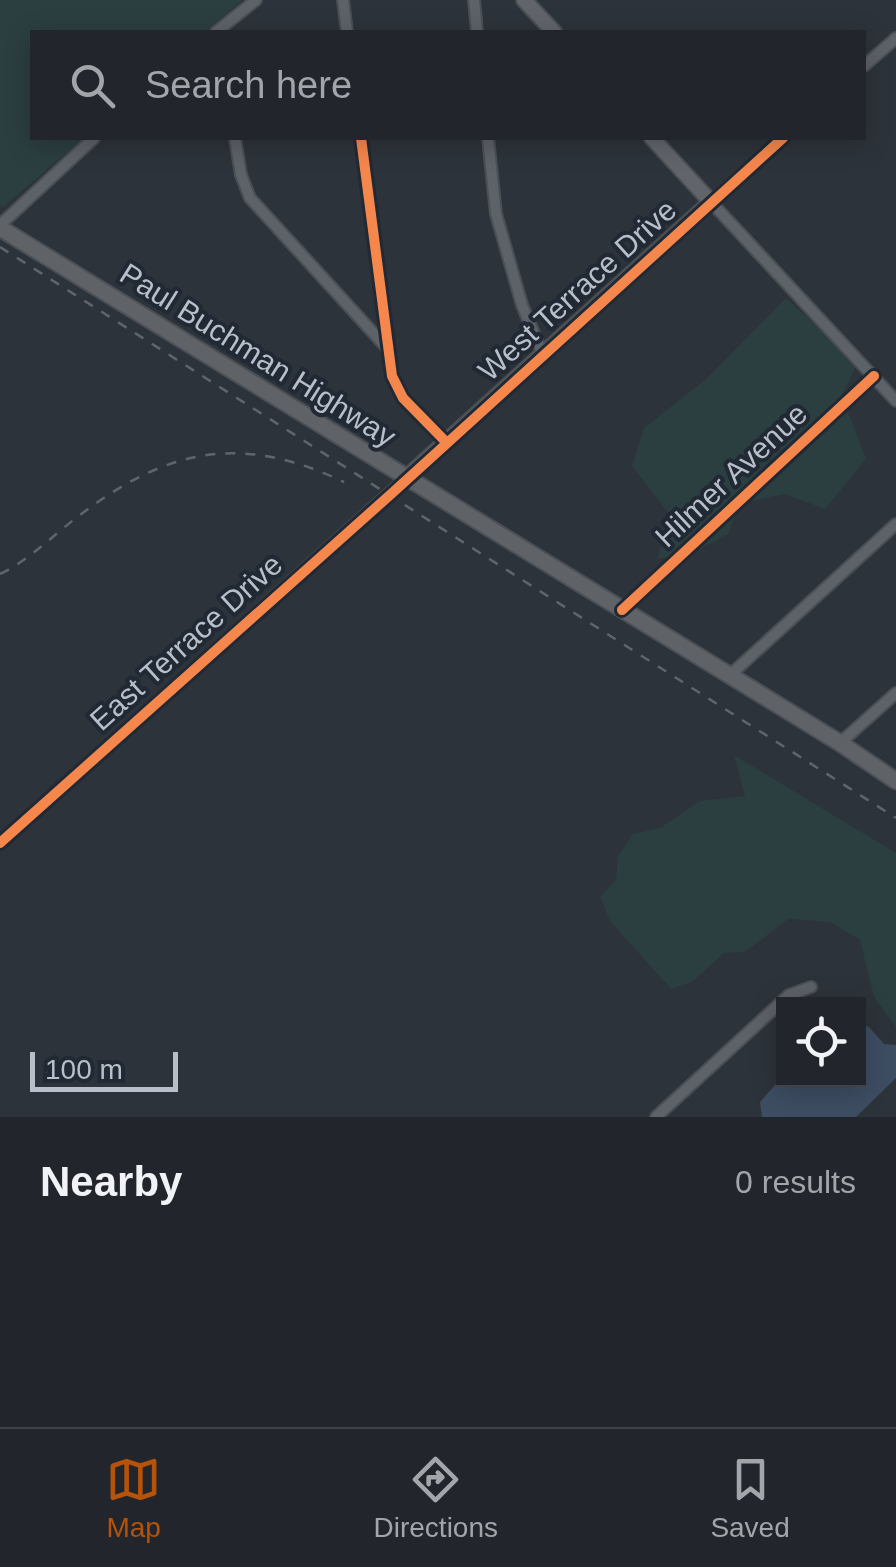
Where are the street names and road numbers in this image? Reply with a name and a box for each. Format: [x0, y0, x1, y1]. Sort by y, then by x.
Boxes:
street label: West Terrace Drive [472, 193, 682, 387]
street label: Paul Buchman Highway [114, 257, 402, 453]
street label: Hilmer Avenue [649, 397, 813, 553]
street label: East Terrace Drive [83, 547, 289, 737]

